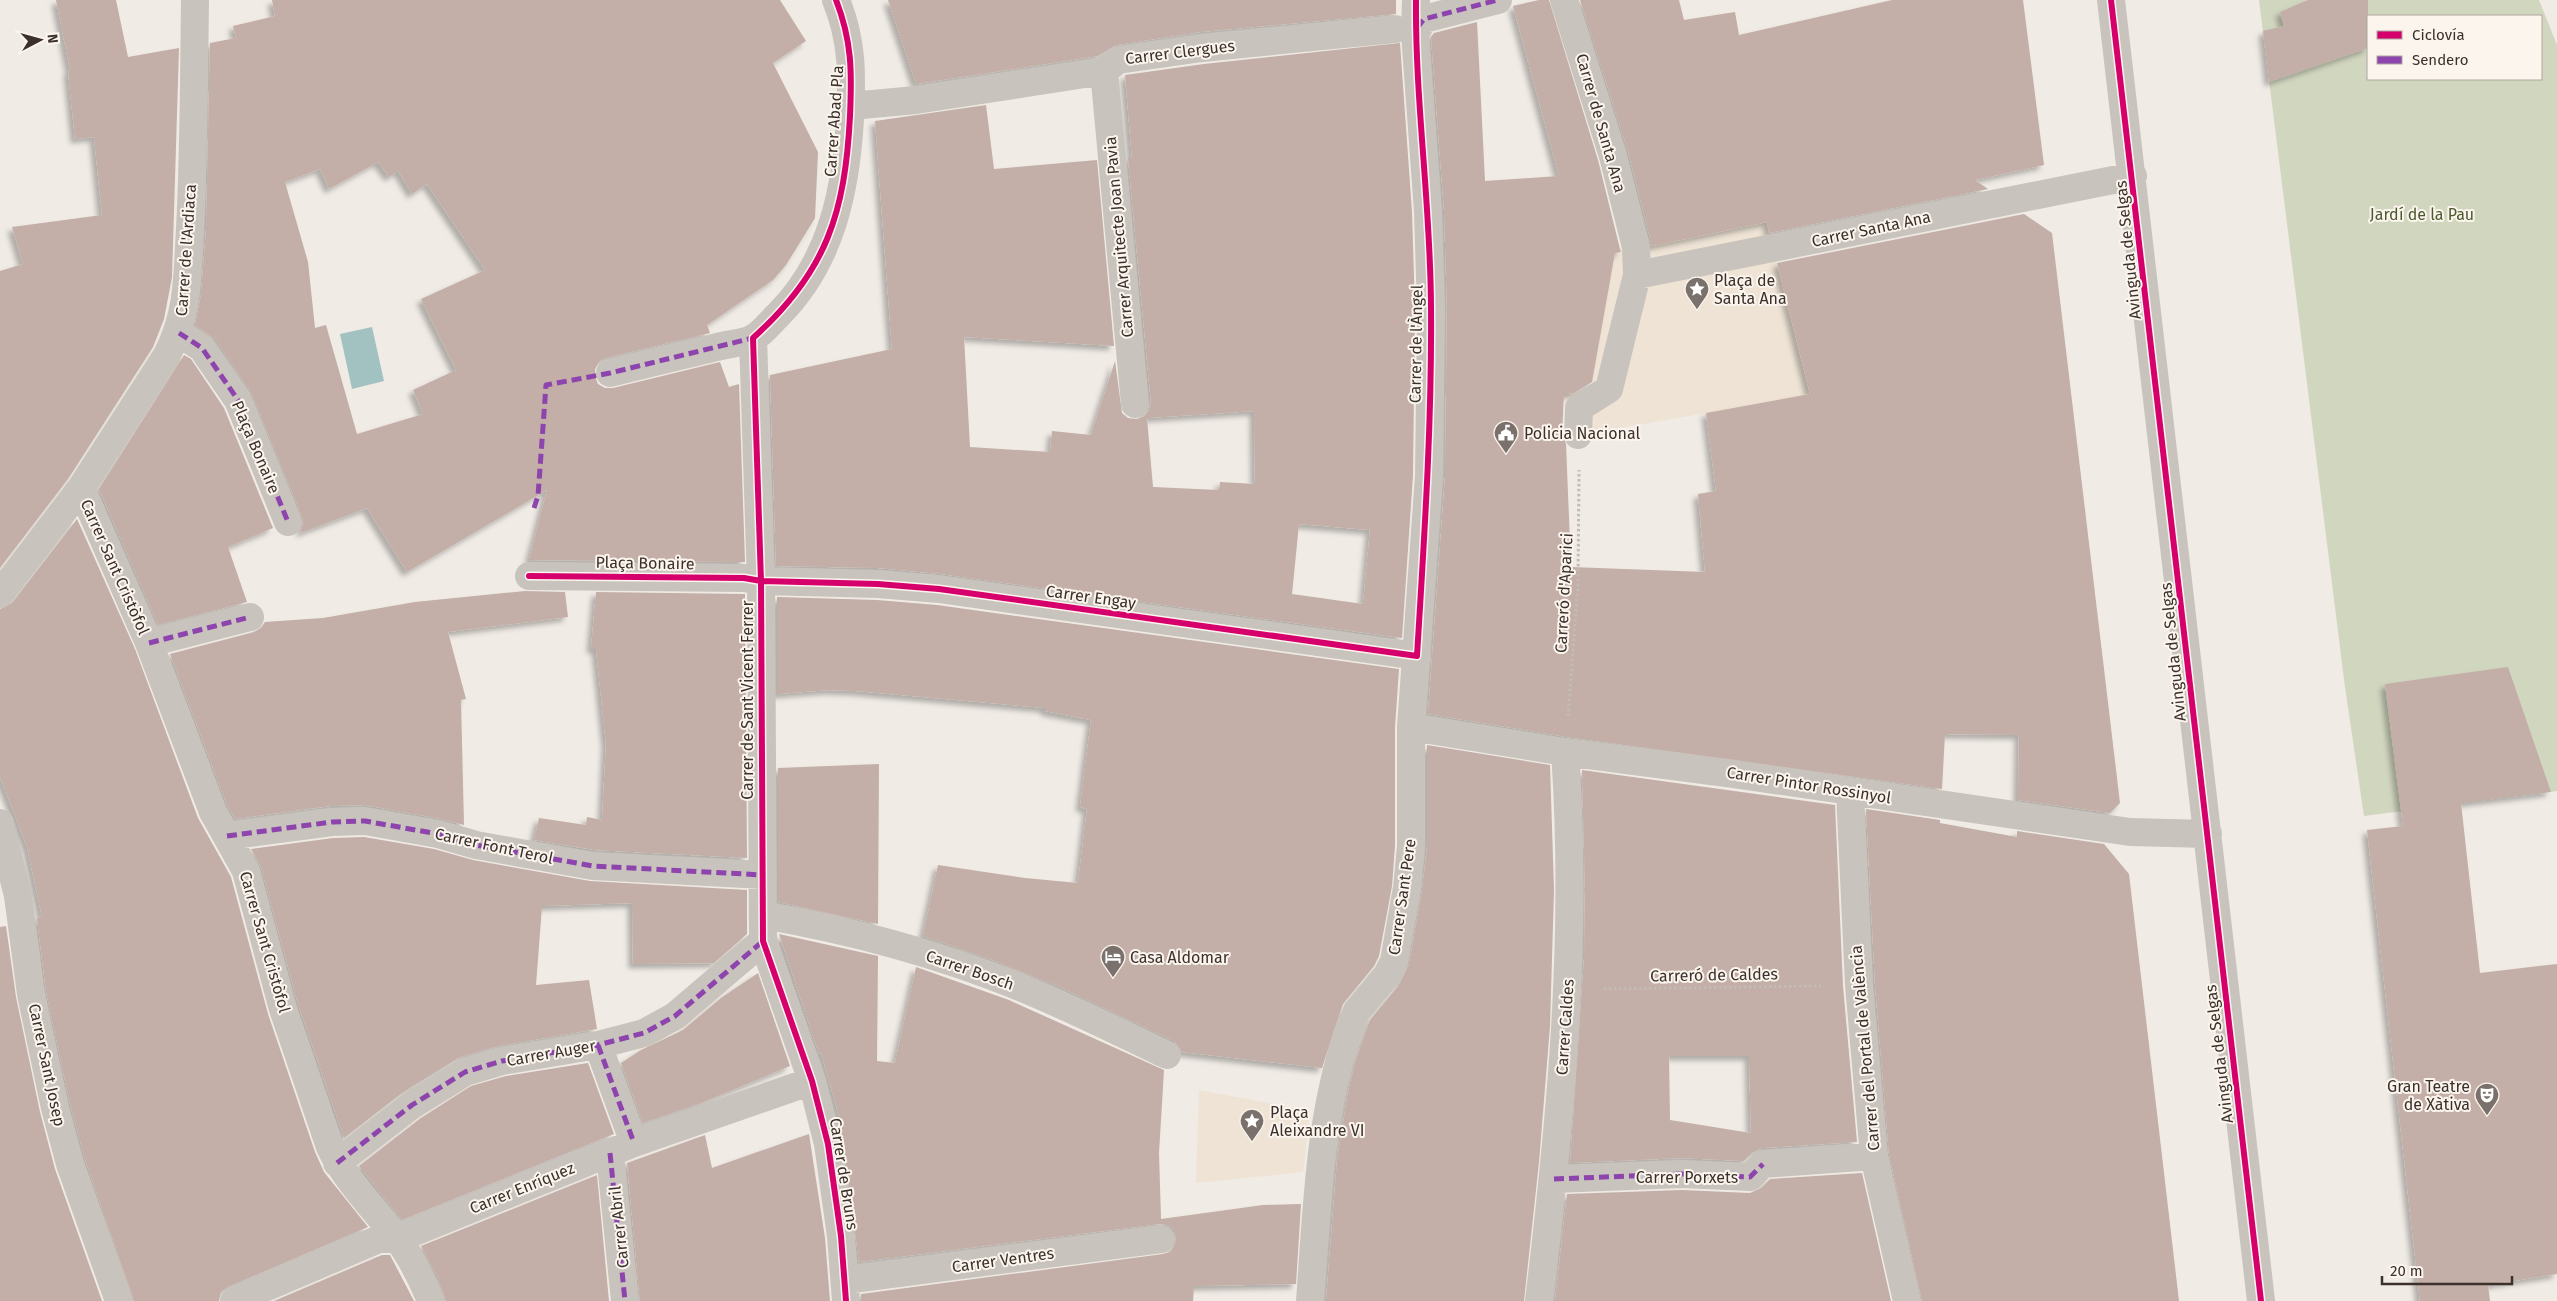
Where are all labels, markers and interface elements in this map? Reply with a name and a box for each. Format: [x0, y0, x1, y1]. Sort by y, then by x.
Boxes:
north arrow [15, 15, 65, 65]
legend [2367, 15, 2542, 80]
text: Ciclovía [2412, 26, 2465, 44]
text: N [43, 33, 61, 44]
street label: Carrer Clergues [1124, 36, 1236, 68]
street label: Carrer de Santa Ana [1572, 51, 1630, 195]
text: Sendero [2412, 51, 2468, 69]
street label: Carrer Abad Pla [821, 64, 847, 178]
street label: Carrer Arquitecte Joan Pavia [1101, 136, 1137, 338]
street label: Avinguda de Selgas [2111, 180, 2145, 320]
street label: Carrer de l'Ardiaca [172, 183, 200, 317]
park label: Jardí de la Pau [2370, 205, 2474, 224]
street label: Carrer Santa Ana [1810, 207, 1932, 251]
place label: Plaça de Santa Ana [1714, 271, 1787, 308]
place icon: Plaça de Santa Ana [1684, 276, 1710, 310]
street label: Carrer de l'Àngel [1404, 284, 1427, 403]
street label: Plaça Bonaire [227, 398, 284, 497]
public building icon: Policia Nacional [1493, 420, 1519, 454]
place label: Policia Nacional [1524, 424, 1641, 443]
street label: Carrer Sant Cristòfol [77, 496, 154, 638]
street label: Carreró d'Aparici [1551, 533, 1577, 653]
street label: Plaça Bonaire [595, 553, 695, 574]
street label: Carrer Engay [1045, 581, 1137, 613]
street label: Avinguda de Selgas [2156, 582, 2190, 722]
street label: Carrer de Sant Vicent Ferrer [738, 599, 757, 800]
street label: Carrer Pintor Rossinyol [1725, 763, 1893, 807]
street label: Carrer Font Terol [433, 824, 555, 868]
street label: Carrer Sant Pere [1384, 838, 1420, 956]
street label: Carrer Sant Cristòfol [236, 869, 294, 1015]
hotel icon: Casa Aldomar [1100, 944, 1126, 978]
street label: Carrer del Portal de València [1847, 945, 1883, 1151]
street label: Carrer Bosch [923, 946, 1017, 994]
place label: Casa Aldomar [1130, 948, 1230, 967]
street label: Carreró de Caldes [1650, 964, 1778, 986]
street label: Carrer Caldes [1552, 978, 1578, 1076]
street label: Avinguda de Selgas [2201, 984, 2237, 1124]
street label: Carrer Sant Josep [25, 1002, 69, 1128]
street label: Carrer Auger [505, 1036, 598, 1070]
place label: Gran Teatre de Xàtiva [2387, 1077, 2470, 1114]
theatre icon: Gran Teatre de Xàtiva [2474, 1082, 2500, 1116]
place label: Plaça Aleixandre VI [1270, 1103, 1364, 1140]
place icon: Plaça Aleixandre VI [1239, 1108, 1265, 1142]
street label: Carrer de Bruns [826, 1117, 862, 1231]
street label: Carrer Enríquez [467, 1158, 577, 1218]
street label: Carrer Porxets [1636, 1168, 1738, 1187]
street label: Carrer Abril [605, 1185, 633, 1269]
street label: Carrer Ventres [951, 1243, 1055, 1277]
scale bar [2382, 1254, 2512, 1286]
text: 20 m [2390, 1262, 2423, 1280]

